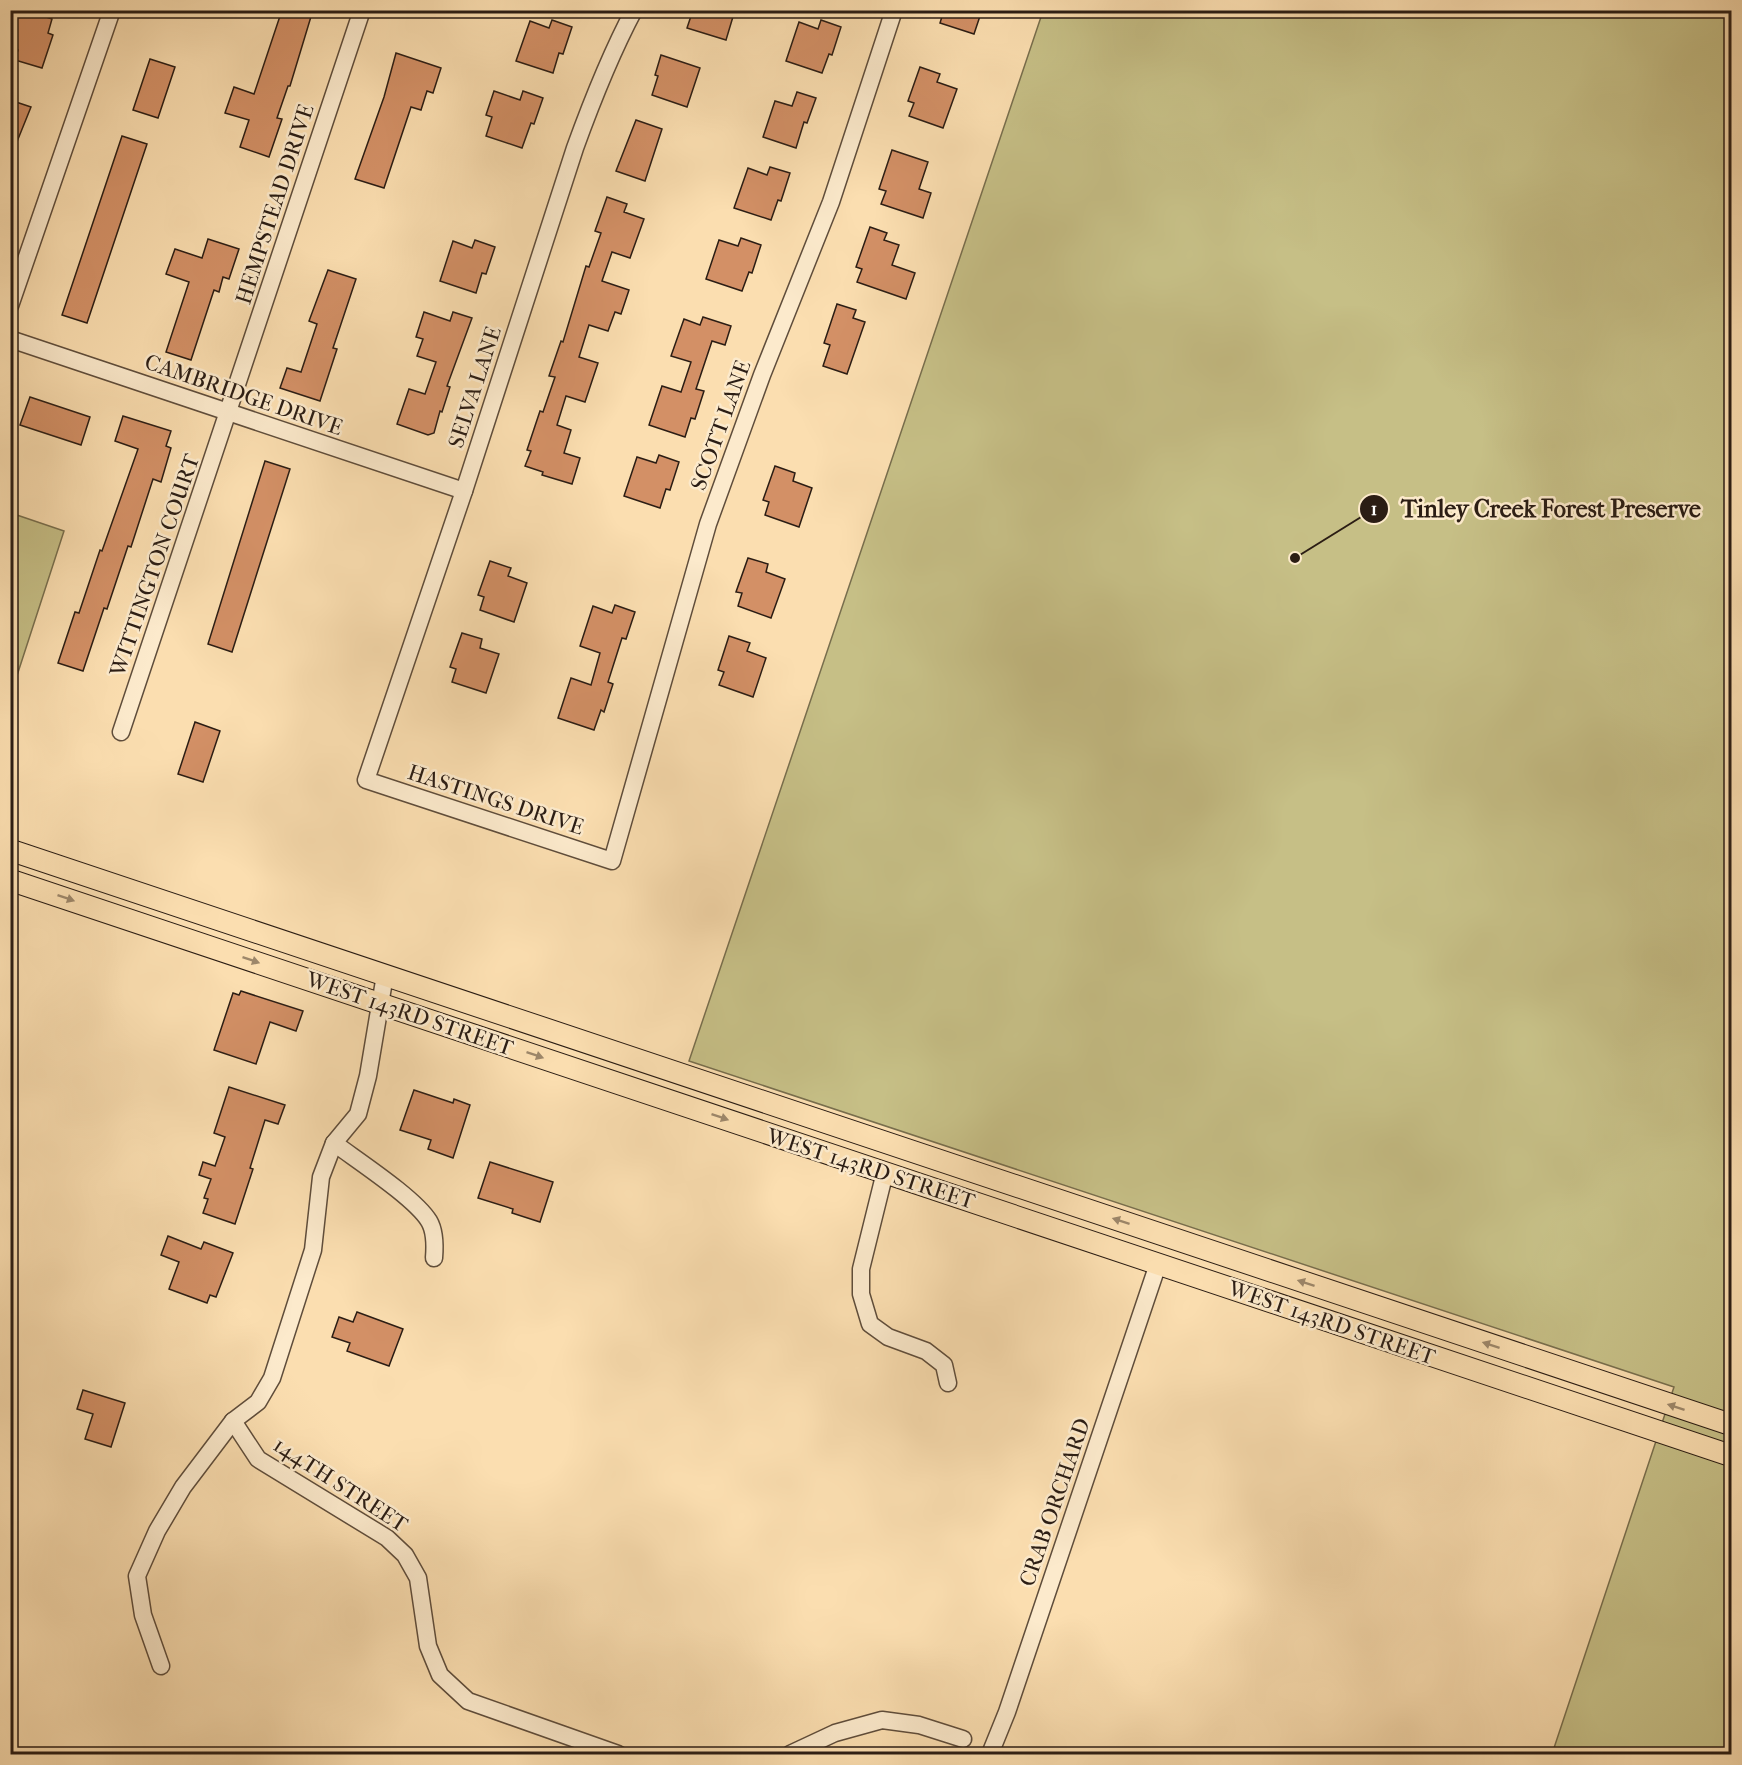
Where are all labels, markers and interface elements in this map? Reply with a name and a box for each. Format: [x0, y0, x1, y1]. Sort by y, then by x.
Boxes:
street label: HEMPSTEAD DRIVE [230, 101, 320, 307]
street label: SELVA LANE [443, 323, 507, 451]
street label: CAMBRIDGE DRIVE [141, 349, 346, 441]
street label: SCOTT LANE [685, 357, 756, 494]
street label: WITTINGTON COURT [104, 450, 206, 681]
callout: Tinley Creek Forest Preserve [1359, 488, 1713, 530]
text: Tinley Creek Forest Preserve [1400, 495, 1701, 523]
text: 1 [1371, 499, 1377, 520]
street label: HASTINGS DRIVE [404, 759, 587, 841]
one-way arrow [57, 894, 75, 903]
one-way arrow [242, 956, 260, 965]
street label: WEST 143RD STREET [302, 966, 518, 1062]
one-way arrow [526, 1051, 544, 1061]
one-way arrow [711, 1113, 729, 1123]
street label: WEST 143RD STREET [762, 1123, 979, 1215]
one-way arrow [1112, 1216, 1130, 1226]
street label: WEST 143RD STREET [1224, 1275, 1440, 1371]
one-way arrow [1297, 1278, 1315, 1288]
one-way arrow [1482, 1340, 1500, 1349]
one-way arrow [1667, 1402, 1685, 1411]
street label: CRAB ORCHARD [1014, 1415, 1096, 1590]
street label: 144TH STREET [268, 1432, 413, 1539]

